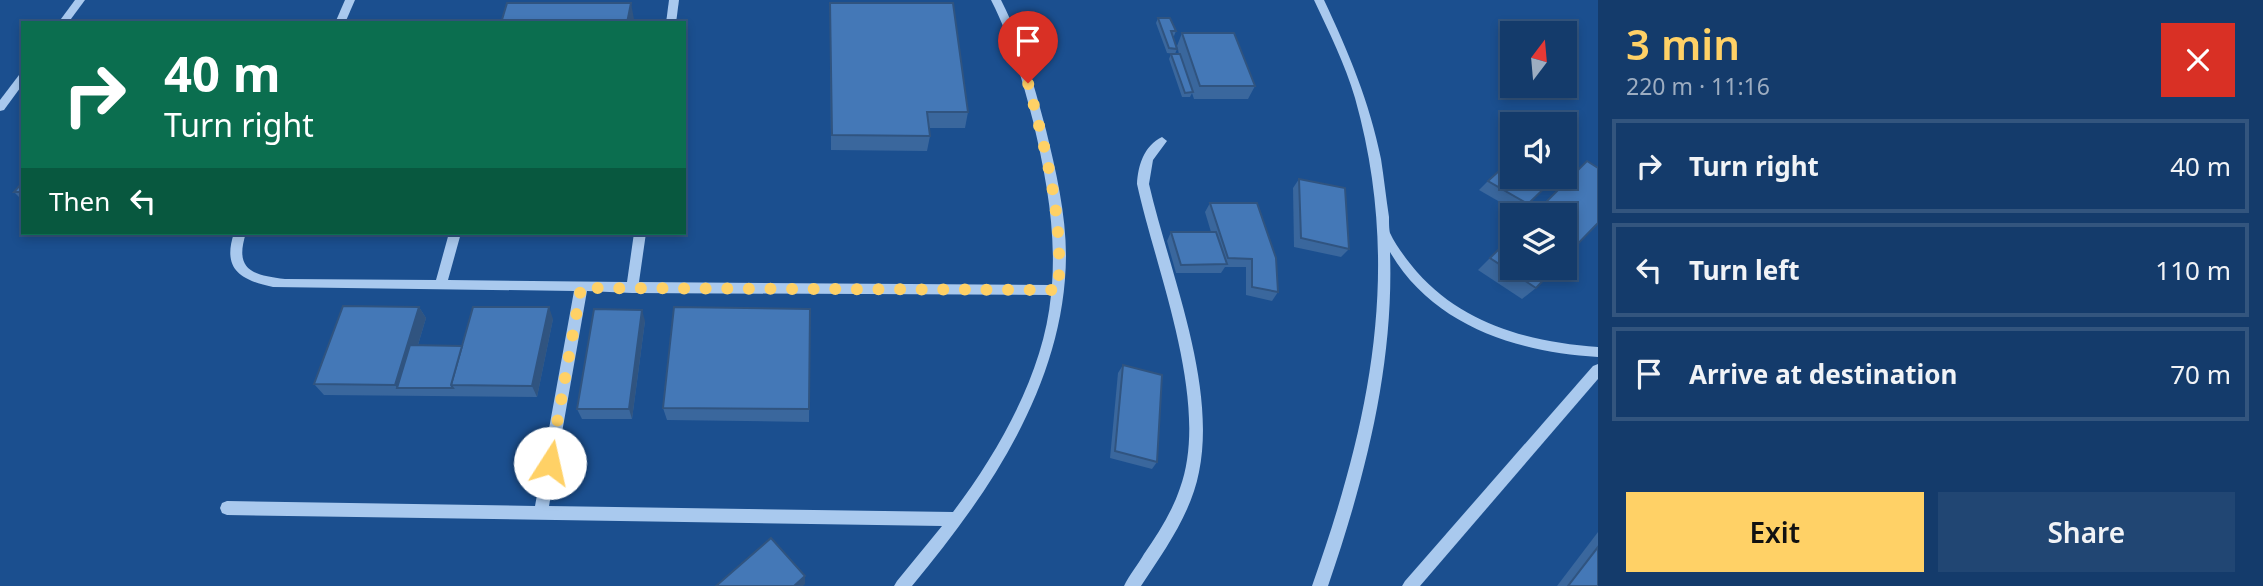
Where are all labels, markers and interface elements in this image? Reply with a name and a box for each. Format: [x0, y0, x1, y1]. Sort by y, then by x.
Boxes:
pin [998, 11, 1058, 83]
text: 3 min [1626, 15, 1740, 72]
north arrow [1500, 21, 1577, 98]
map controls [1500, 21, 1577, 280]
icon: arrive [1009, 22, 1047, 60]
button: close [2161, 23, 2235, 97]
text: 40 m [164, 40, 281, 106]
icon: right [49, 49, 140, 140]
text: 220 m · 11:16 [1626, 70, 1770, 102]
text: Turn right [164, 103, 314, 146]
button: sound [1500, 112, 1577, 189]
icon: right [1630, 147, 1668, 185]
text: Turn right [1689, 148, 1819, 184]
text: 40 m [2170, 148, 2231, 184]
icon: left [124, 182, 162, 220]
text: Then [49, 183, 110, 219]
button: layers [1500, 203, 1577, 280]
icon: left [1630, 251, 1668, 289]
text: Turn left [1689, 252, 1800, 288]
text: 110 m [2155, 252, 2231, 288]
icon: arrive [1630, 355, 1668, 393]
text: Arrive at destination [1689, 356, 1958, 392]
text: 70 m [2170, 356, 2231, 392]
position arrow [513, 426, 587, 500]
button: Exit [1626, 492, 1924, 572]
button: Share [1938, 492, 2235, 572]

